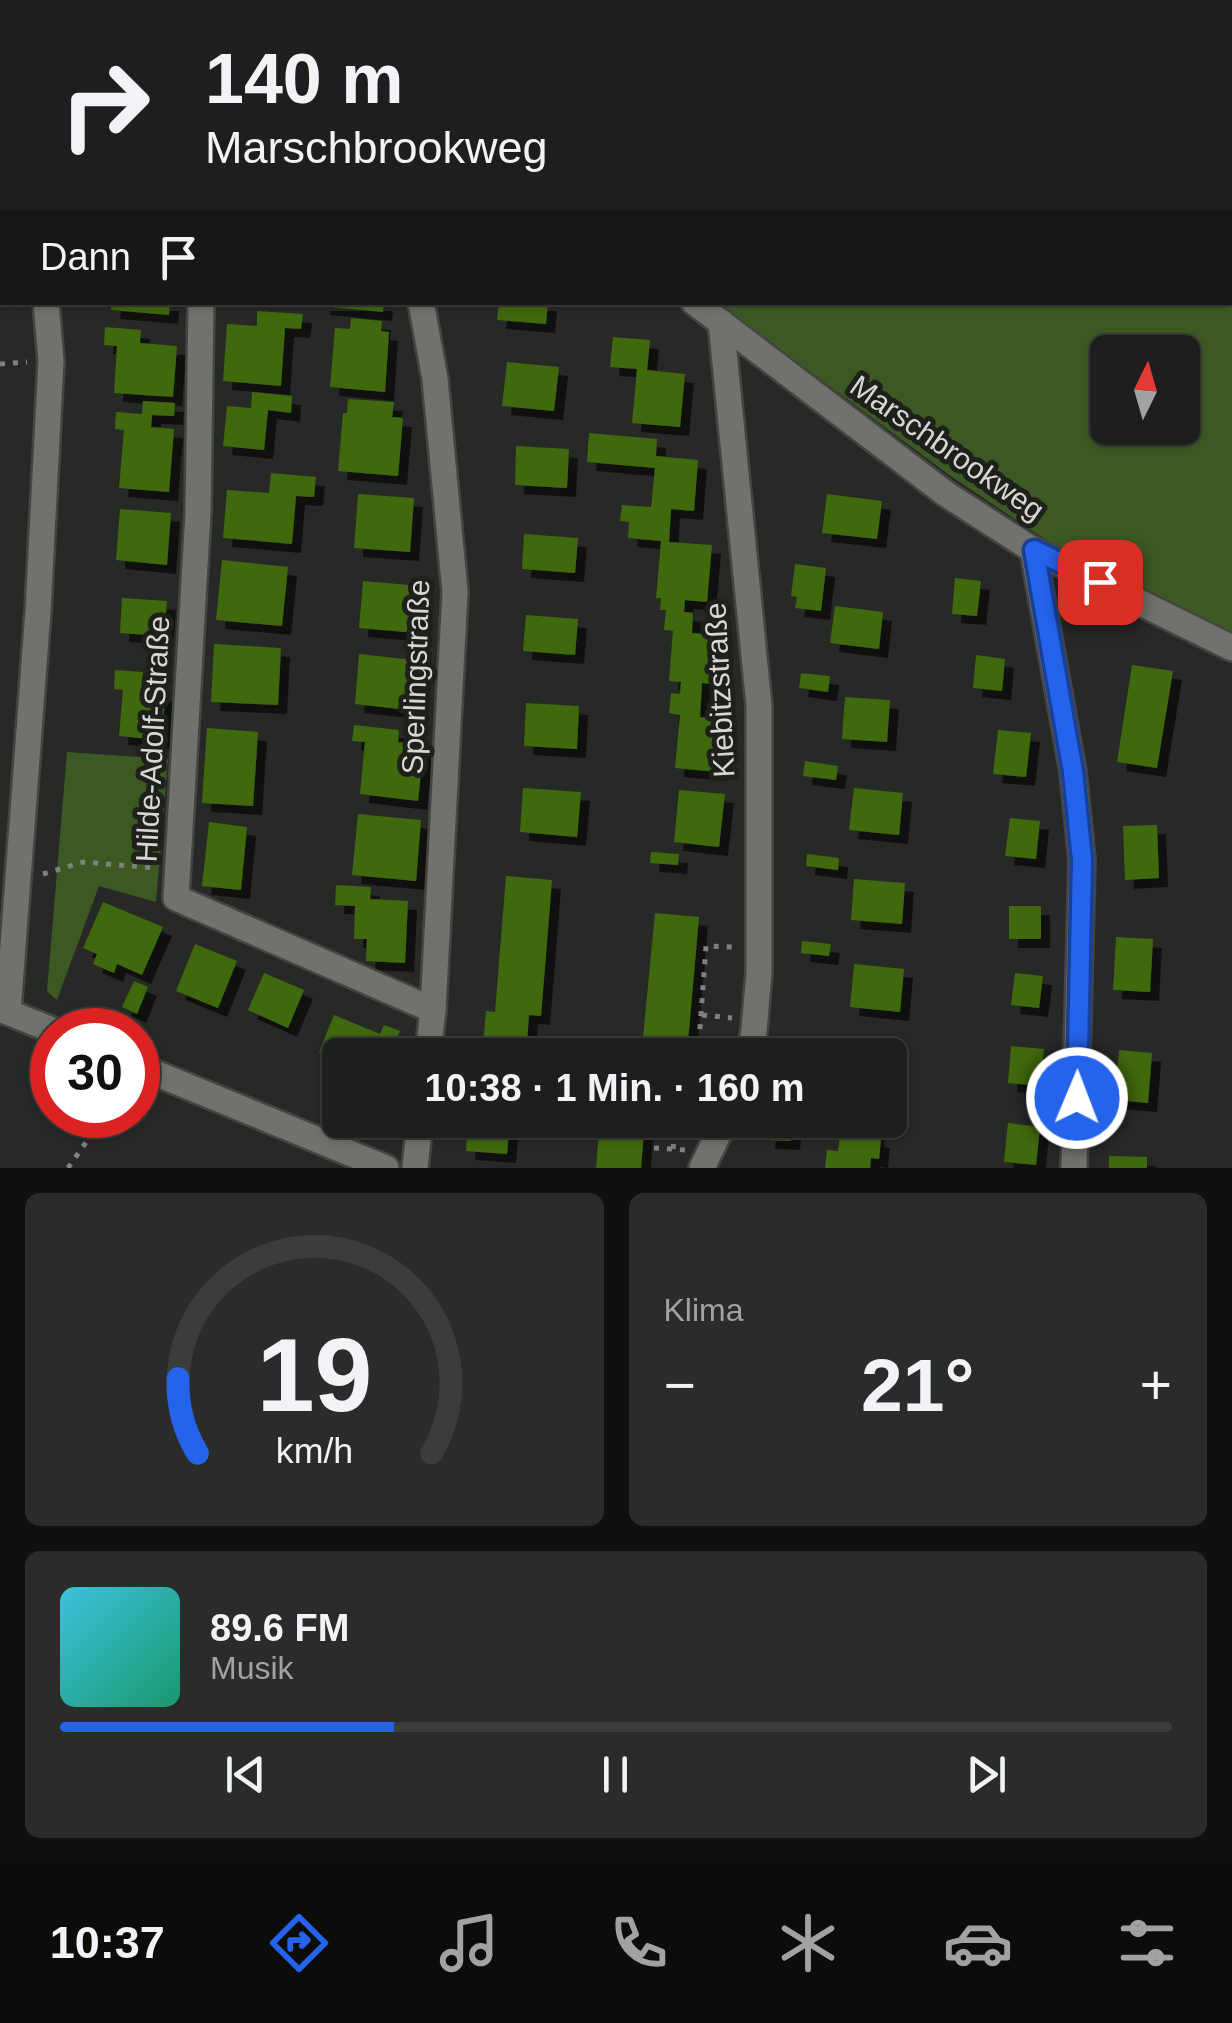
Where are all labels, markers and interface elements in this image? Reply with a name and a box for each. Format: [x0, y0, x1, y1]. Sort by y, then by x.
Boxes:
icon: right [40, 40, 170, 170]
text: 140 m [205, 40, 403, 118]
text: Marschbrookweg [205, 122, 548, 173]
icon: arrive [151, 230, 206, 285]
text: Dann [40, 236, 131, 278]
north arrow [1090, 335, 1200, 445]
map controls [1090, 335, 1200, 445]
street label: Marschbrookweg [844, 369, 1050, 527]
pin [1058, 540, 1143, 625]
icon: arrive [1073, 555, 1128, 610]
street label: Sperlingstraße [396, 579, 435, 775]
street label: Kiebitzstraße [698, 602, 741, 778]
street label: Hilde-Adolf-Straße [130, 615, 175, 863]
speed limit sign: 30 [30, 1008, 160, 1138]
position arrow [1025, 1046, 1129, 1150]
text: 10:38 · 1 Min. · 160 m [424, 1067, 805, 1109]
text: Klima [664, 1292, 744, 1328]
text: 19 [256, 1317, 372, 1433]
text: 21° [861, 1343, 974, 1427]
text: − [664, 1354, 696, 1416]
text: + [1140, 1354, 1172, 1416]
text: km/h [276, 1431, 353, 1471]
text: 89.6 FM [210, 1607, 349, 1649]
text: Musik [210, 1650, 294, 1686]
icon: previous [218, 1747, 273, 1802]
icon: pause [588, 1747, 643, 1802]
icon: next [959, 1747, 1014, 1802]
icon: directions [264, 1908, 334, 1978]
icon: music [434, 1908, 504, 1978]
icon: phone [604, 1908, 674, 1978]
icon: climate [773, 1908, 843, 1978]
icon: car [943, 1908, 1013, 1978]
icon: filters [1112, 1908, 1182, 1978]
text: 10:37 [50, 1917, 165, 1968]

